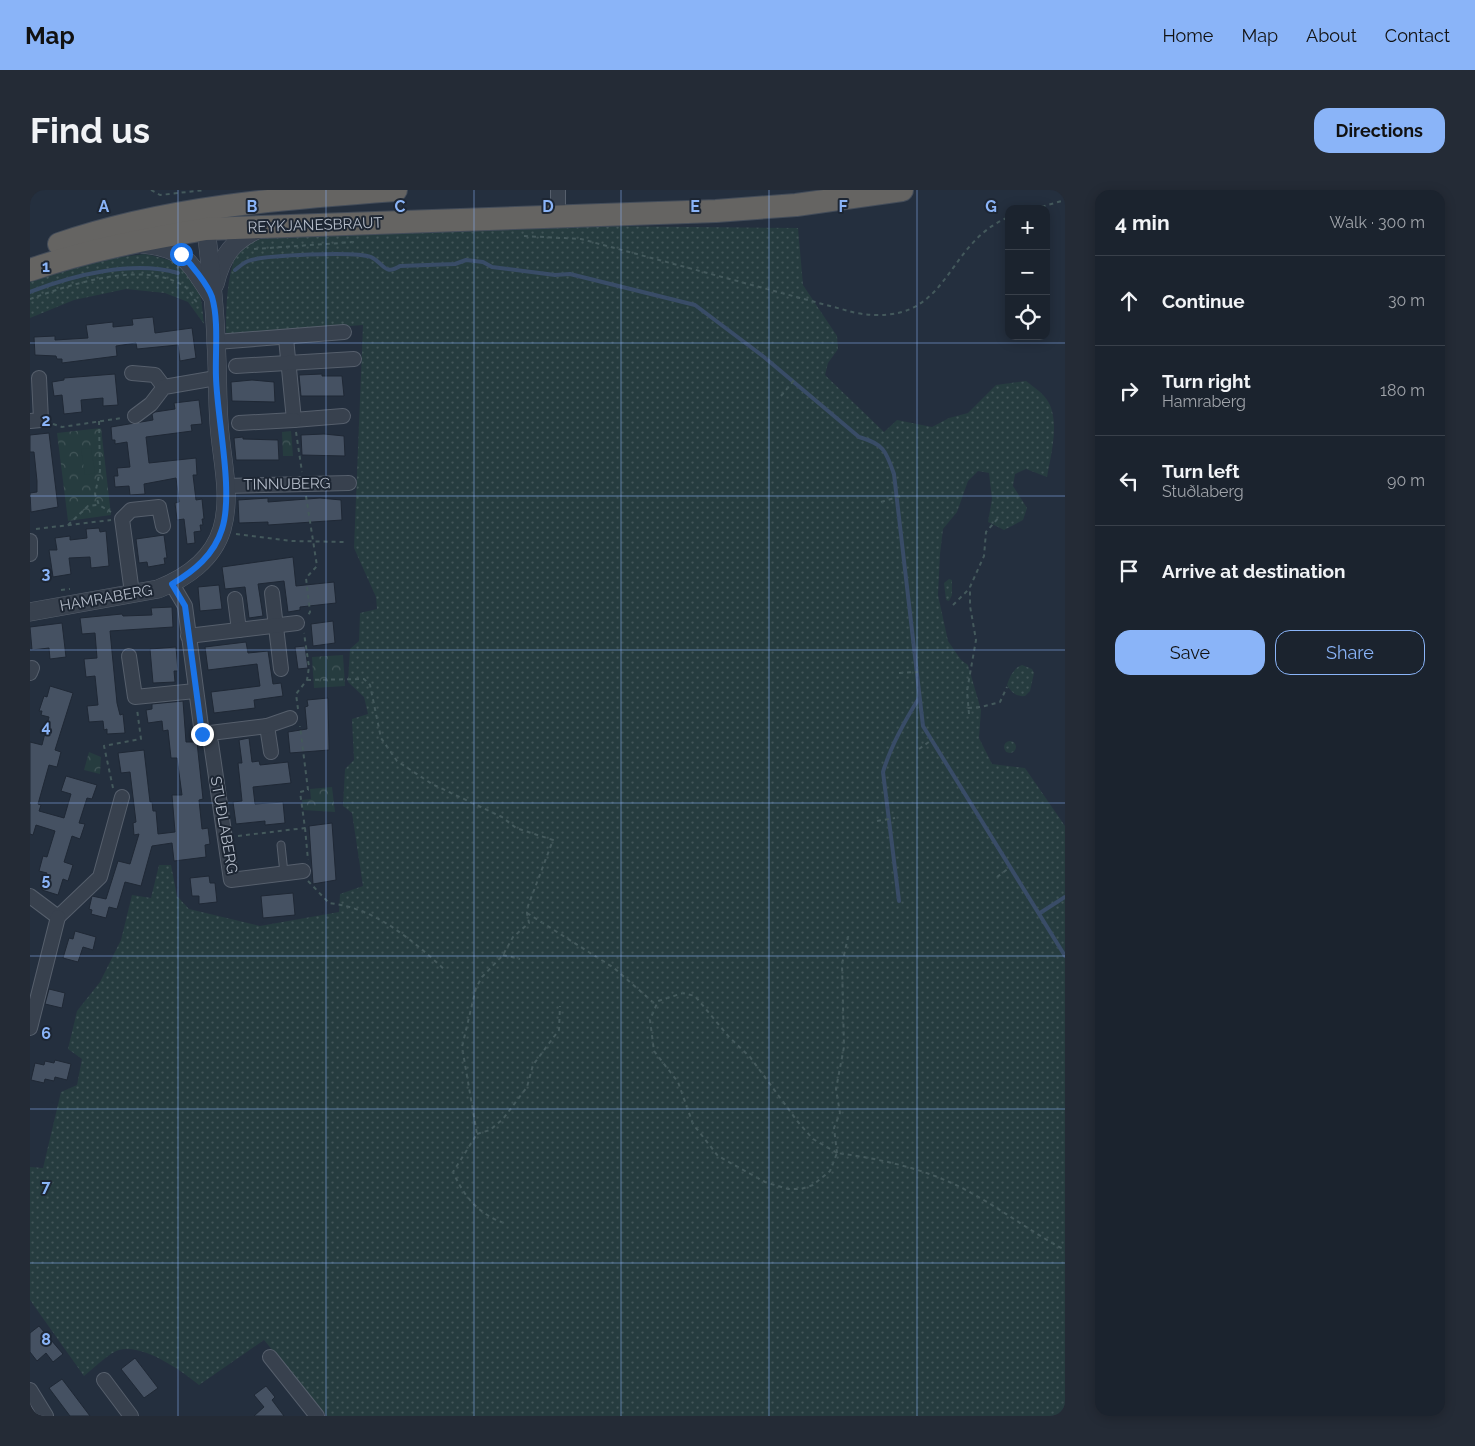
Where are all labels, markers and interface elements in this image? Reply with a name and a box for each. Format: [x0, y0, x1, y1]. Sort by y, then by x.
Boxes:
text: Map [25, 21, 75, 50]
text: Home [1162, 25, 1213, 46]
text: Map [1241, 25, 1278, 46]
text: About [1306, 25, 1357, 46]
text: Contact [1385, 25, 1450, 46]
button: Directions [1314, 108, 1445, 153]
text: Find us [30, 110, 150, 151]
text: A [99, 197, 110, 216]
text: B [247, 197, 258, 216]
text: C [395, 197, 406, 216]
text: D [542, 197, 554, 216]
text: E [690, 197, 700, 216]
text: F [838, 197, 848, 216]
text: G [985, 197, 997, 216]
map controls [1005, 205, 1050, 340]
button: + [1005, 205, 1050, 250]
text: 4 min [1115, 210, 1170, 235]
text: Walk · 300 m [1329, 213, 1425, 232]
street label: REYKJANESBRAUT [247, 214, 383, 236]
route start [170, 243, 193, 266]
button: − [1005, 250, 1050, 295]
text: 1 [42, 257, 50, 276]
icon: ahead [1115, 287, 1143, 315]
text: Continue [1162, 290, 1245, 312]
text: 30 m [1388, 291, 1425, 310]
button: locate [1005, 295, 1050, 340]
text: Turn right [1162, 370, 1251, 392]
icon: right [1115, 377, 1143, 405]
text: 180 m [1380, 381, 1425, 400]
text: Hamraberg [1162, 392, 1246, 411]
text: 2 [41, 411, 51, 430]
text: Turn left [1162, 460, 1239, 482]
icon: left [1115, 467, 1143, 495]
text: 90 m [1387, 471, 1425, 490]
street label: TINNUBERG [243, 474, 331, 494]
text: Stuðlaberg [1162, 482, 1244, 501]
icon: arrive [1115, 557, 1143, 585]
text: Arrive at destination [1162, 560, 1346, 582]
text: 3 [42, 564, 51, 583]
street label: HAMRABERG [58, 581, 154, 615]
button: Save [1115, 630, 1265, 675]
button: Share [1275, 630, 1425, 675]
text: 4 [41, 717, 51, 736]
route end [191, 723, 214, 746]
street label: STUÐLABERG [207, 775, 241, 875]
text: 5 [42, 870, 51, 889]
text: 6 [41, 1024, 51, 1043]
text: 7 [42, 1177, 51, 1196]
text: 8 [41, 1330, 51, 1349]

